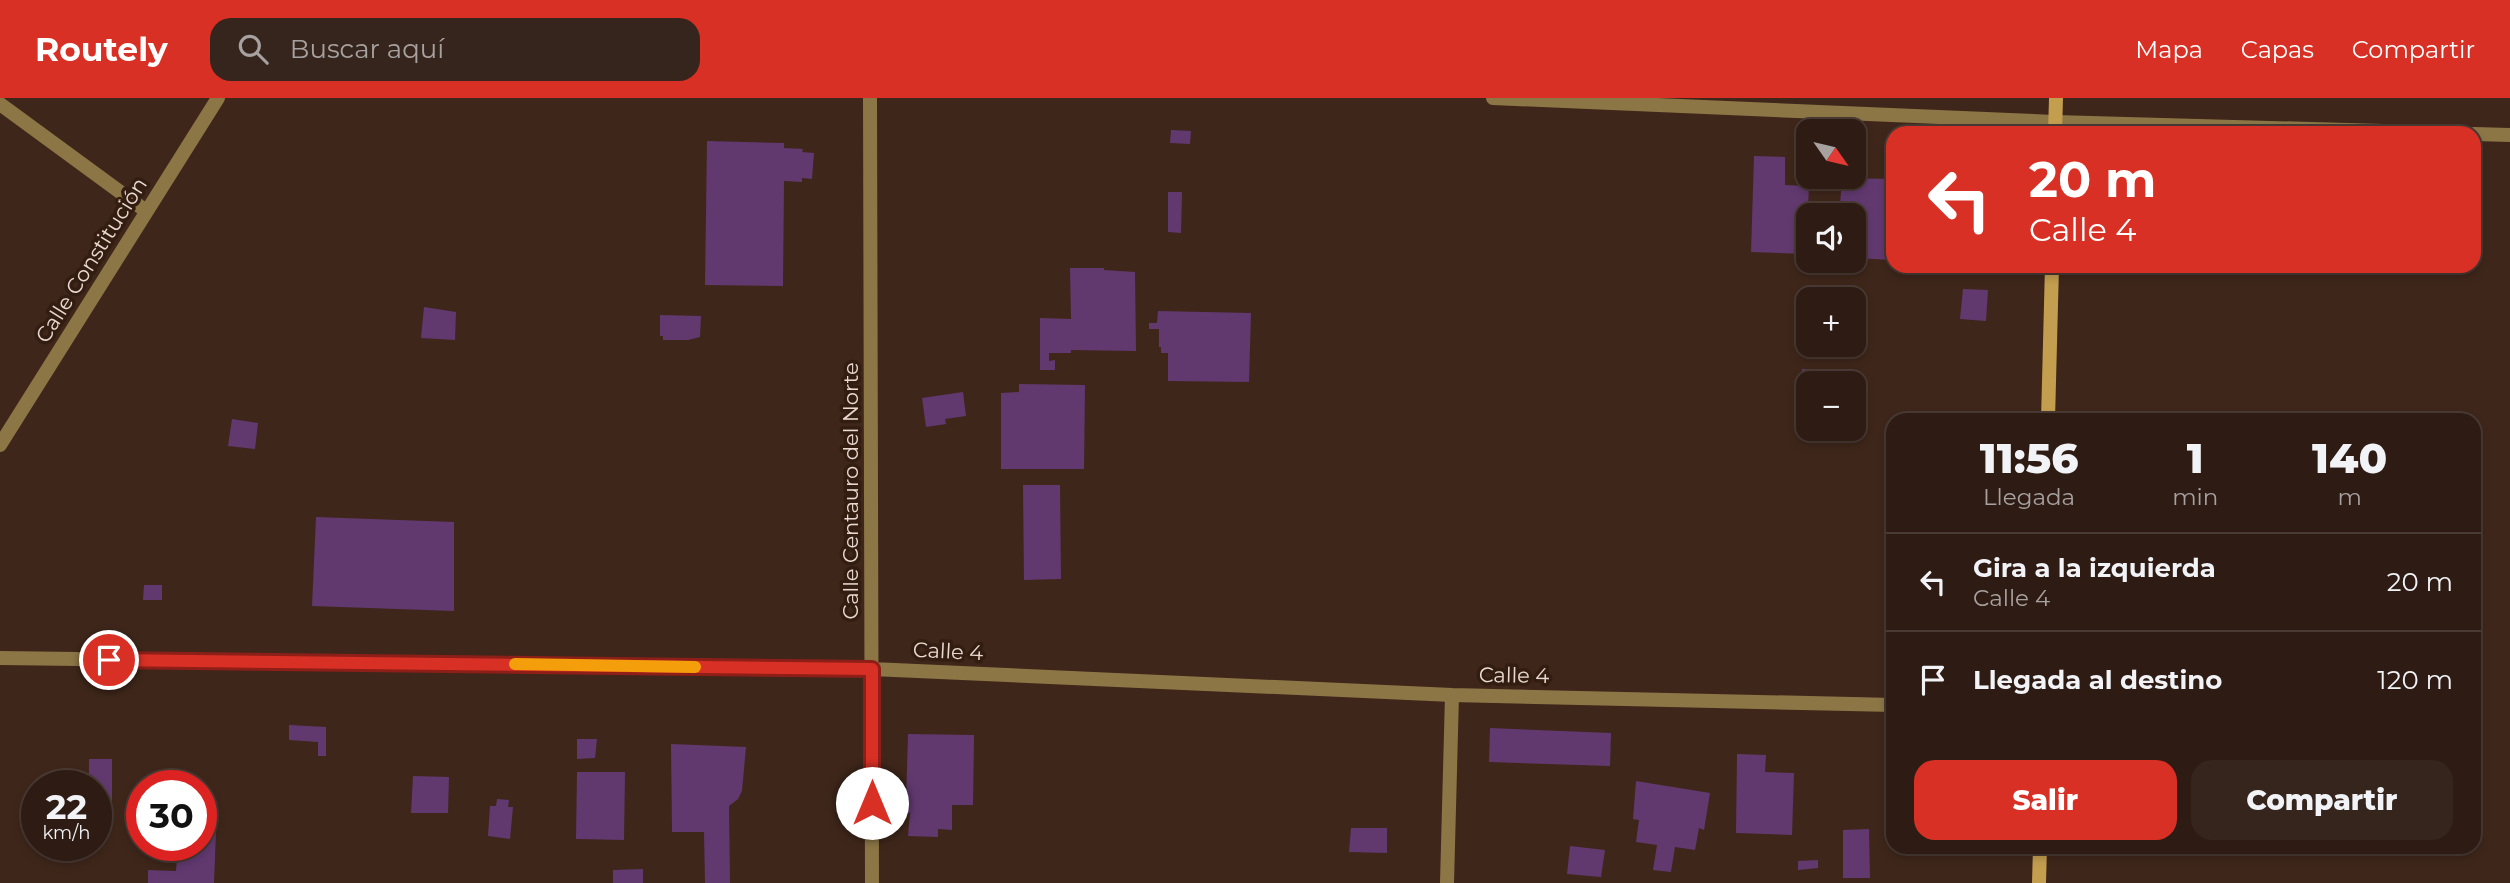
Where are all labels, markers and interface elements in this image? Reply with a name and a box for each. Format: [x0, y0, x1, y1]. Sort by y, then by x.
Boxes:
search box [210, 18, 700, 81]
text: Routely [35, 29, 168, 69]
icon: search [234, 30, 272, 68]
text: Buscar aquí [290, 33, 444, 65]
text: Mapa [2135, 35, 2203, 64]
text: Capas [2241, 35, 2314, 64]
text: Compartir [2352, 35, 2475, 64]
north arrow [1796, 119, 1866, 189]
map controls [1796, 119, 1866, 441]
text: 20 m [2029, 150, 2156, 209]
icon: left [1914, 154, 2005, 245]
street label: Calle Constitución [30, 173, 152, 347]
button: sound [1796, 203, 1866, 273]
text: Calle 4 [2029, 210, 2136, 249]
button: + [1796, 287, 1866, 357]
street label: Calle Centauro del Norte [838, 362, 863, 620]
button: − [1796, 371, 1866, 441]
text: 11:56 [1980, 432, 2078, 484]
text: 1 [2187, 432, 2204, 484]
text: 140 [2312, 432, 2387, 484]
text: Llegada [1983, 483, 2075, 511]
text: min [2172, 483, 2218, 511]
text: m [2337, 483, 2362, 511]
text: Gira a la izquierda [1973, 552, 2216, 584]
icon: left [1914, 563, 1952, 601]
text: 20 m [2387, 566, 2453, 598]
text: Calle 4 [1973, 584, 2050, 612]
pin [79, 630, 139, 690]
street label: Calle 4 [912, 637, 984, 665]
icon: arrive [90, 641, 128, 679]
icon: arrive [1914, 661, 1952, 699]
street label: Calle 4 [1479, 662, 1550, 688]
text: Llegada al destino [1973, 664, 2222, 696]
text: 120 m [2377, 664, 2453, 696]
button: Salir [1914, 760, 2177, 840]
button: Compartir [2191, 760, 2453, 840]
position arrow [835, 766, 909, 840]
speed limit sign: 30 [126, 770, 217, 861]
text: 22 [46, 785, 87, 828]
text: km/h [42, 822, 91, 844]

